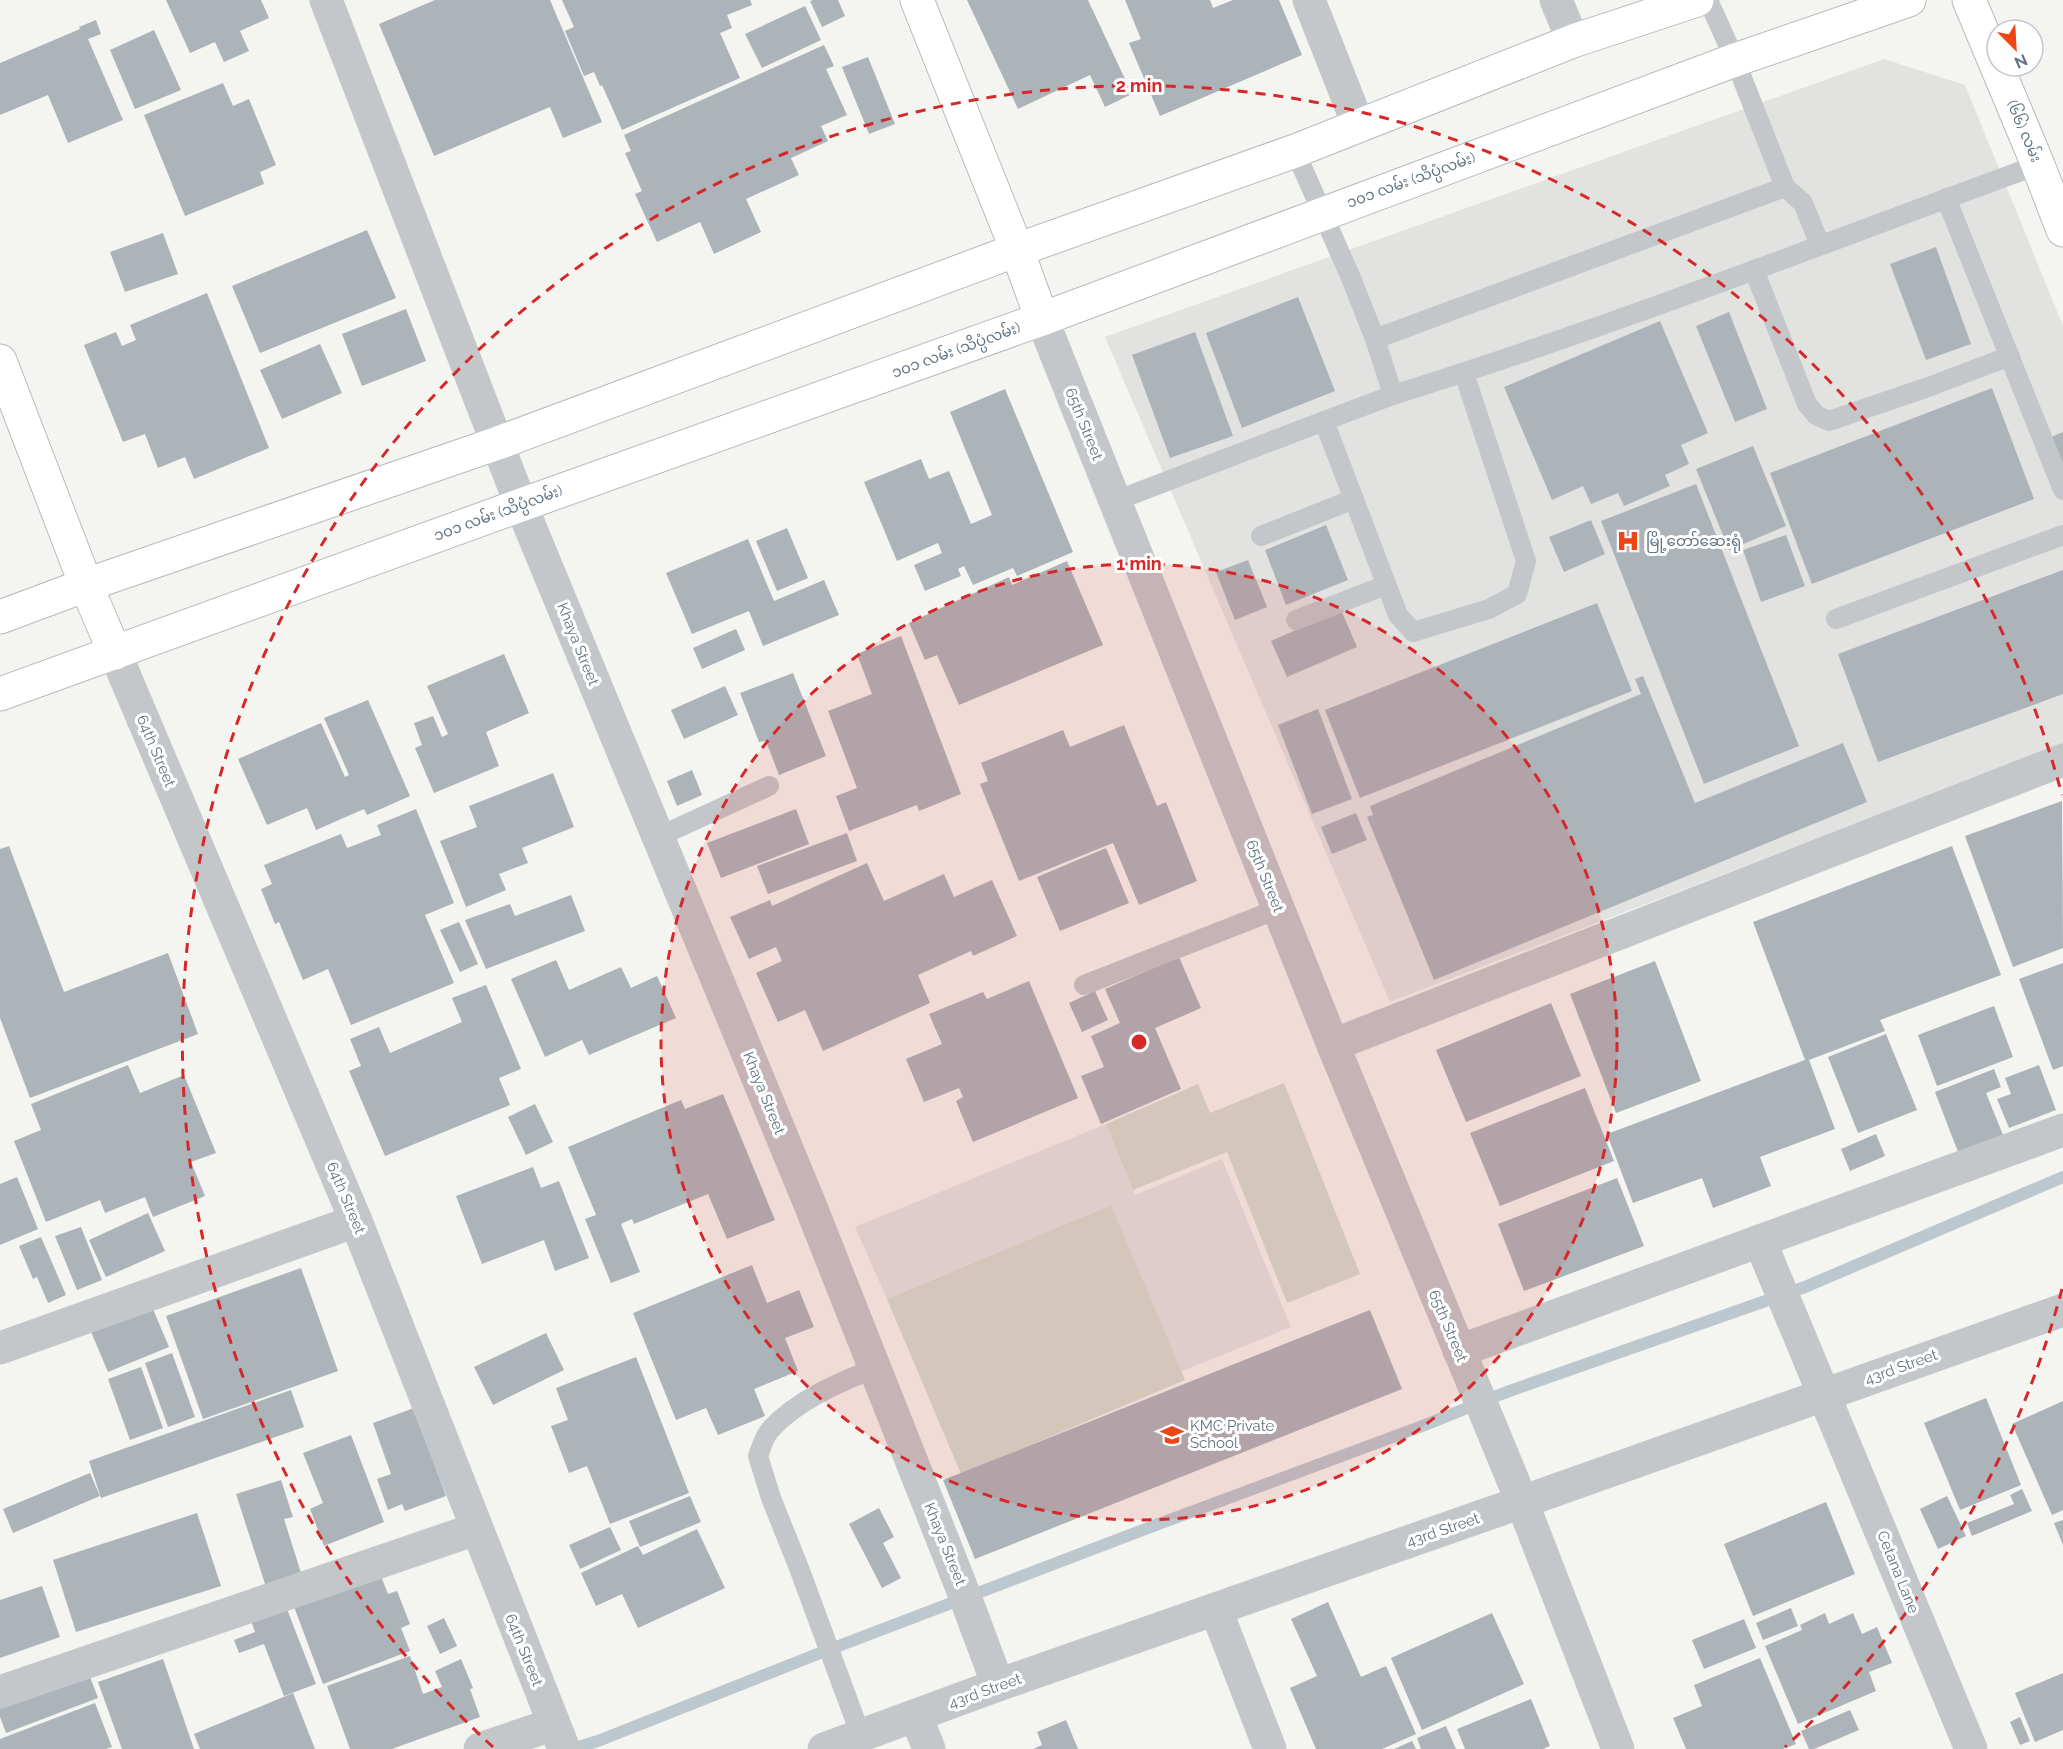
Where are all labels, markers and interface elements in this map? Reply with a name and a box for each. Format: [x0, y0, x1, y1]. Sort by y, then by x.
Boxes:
north arrow [1985, 18, 2045, 78]
text: N [2011, 50, 2030, 72]
text: 2 min [1116, 75, 1162, 96]
street label: (၆၆) လမ်း [2003, 97, 2046, 165]
street label: ၁၀၁ လမ်း (သိပ္ပံလမ်း) [1344, 147, 1479, 215]
street label: ၁၀၁ လမ်း (သိပ္ပံလမ်း) [889, 317, 1024, 385]
street label: 65th Street [1061, 385, 1107, 463]
street label: ၁၀၁ လမ်း (သိပ္ပံလမ်း) [431, 480, 566, 548]
hospital icon: မြို့တော်ဆေးရုံ [1615, 528, 1641, 554]
place label: မြို့တော်ဆေးရုံ [1646, 531, 1741, 553]
text: 1 min [1116, 553, 1162, 574]
street label: Khaya Street [553, 600, 603, 688]
street label: 64th Street [133, 712, 179, 790]
street label: 65th Street [1242, 837, 1288, 915]
centre of rings [1129, 1032, 1149, 1052]
street label: Khaya Street [739, 1049, 789, 1137]
street label: 64th Street [323, 1159, 369, 1237]
street label: 65th Street [1425, 1287, 1471, 1365]
street label: 43rd Street [1862, 1346, 1940, 1388]
place label: KMC Private School [1190, 1417, 1275, 1452]
school or university icon: KMC Private School [1159, 1422, 1185, 1448]
street label: Khaya Street [920, 1500, 970, 1588]
street label: 43rd Street [1404, 1509, 1482, 1551]
street label: Cetana Lane [1873, 1528, 1923, 1616]
street label: 64th Street [501, 1611, 547, 1689]
street label: 43rd Street [946, 1670, 1024, 1712]

